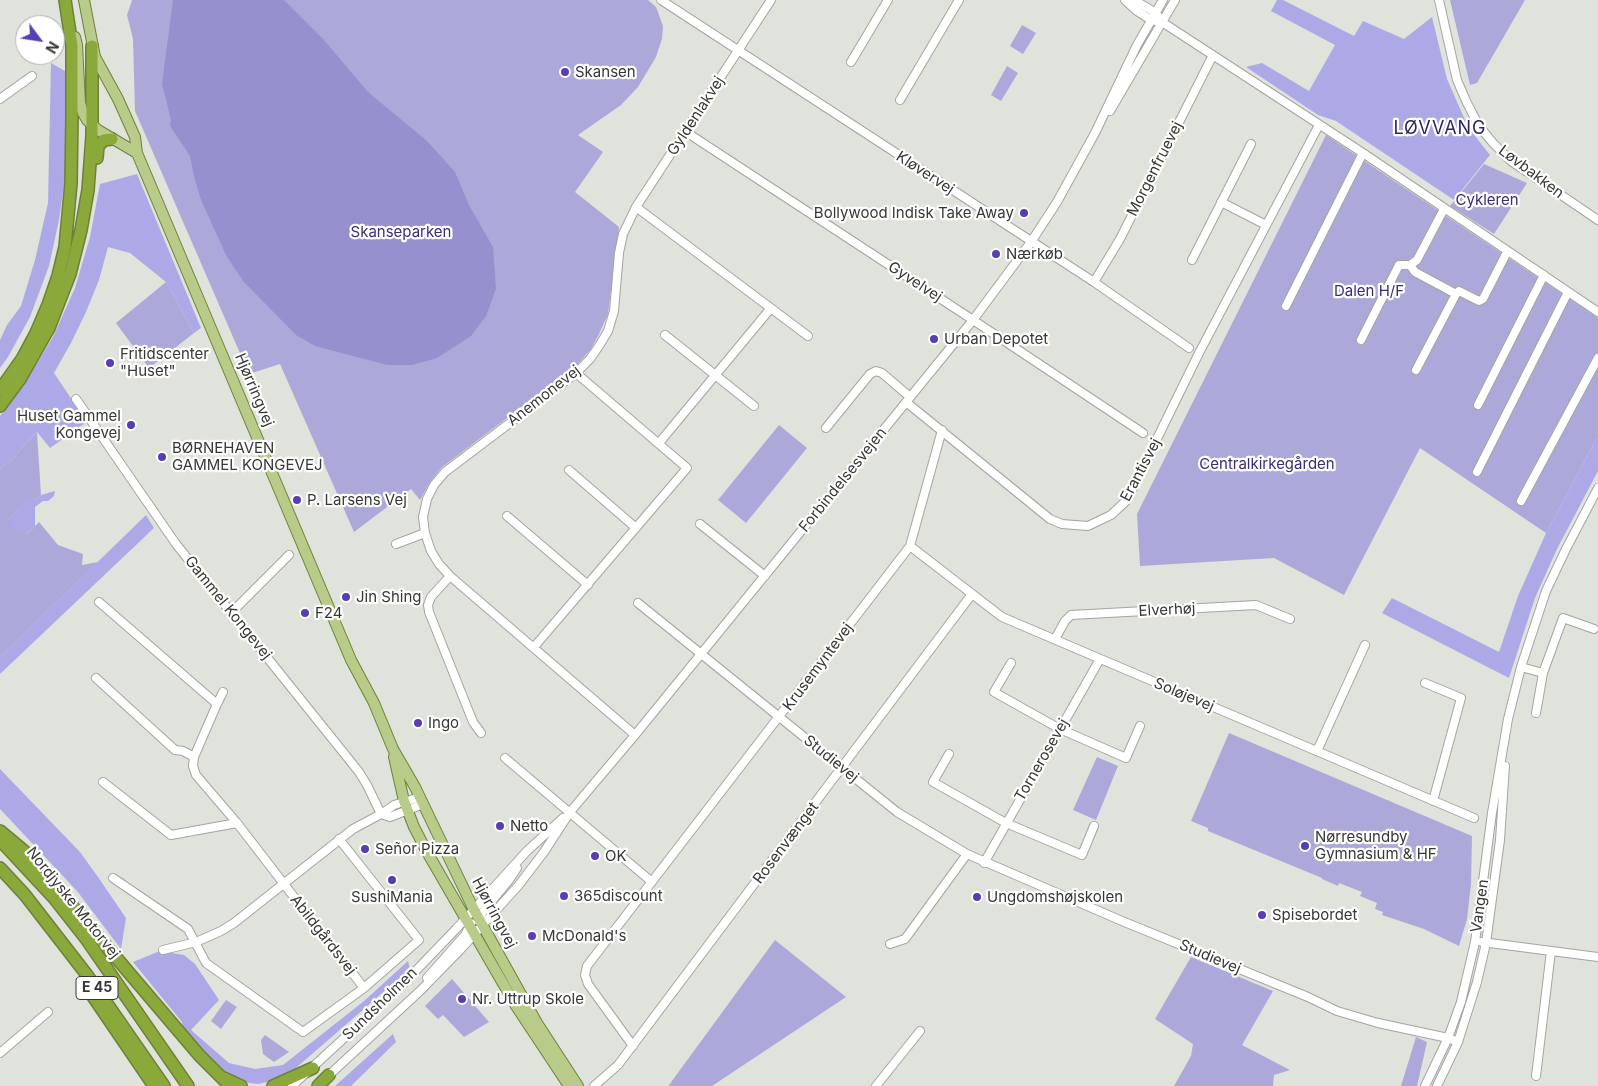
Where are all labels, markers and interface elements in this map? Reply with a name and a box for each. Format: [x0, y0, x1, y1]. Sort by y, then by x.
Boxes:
north arrow [15, 15, 65, 65]
text: N [42, 39, 62, 56]
place label: Skansen [575, 63, 636, 81]
marker: Skansen [559, 66, 571, 78]
street label: Gyldenlakvej [664, 73, 728, 159]
district label: LØVVANG [1393, 118, 1487, 140]
street label: Morgenfruevej [1123, 119, 1187, 219]
street label: Løvbakken [1495, 142, 1567, 202]
street label: Kløvervej [893, 148, 957, 198]
park label: Cykleren [1455, 191, 1519, 209]
place label: Bollywood Indisk Take Away [814, 204, 1014, 222]
marker: Bollywood Indisk Take Away [1018, 207, 1030, 219]
park label: Skanseparken [351, 223, 451, 241]
place label: Nærkøb [1006, 245, 1063, 263]
marker: Nærkøb [990, 248, 1002, 260]
street label: Gyvelvej [885, 258, 945, 306]
park label: Dalen H/F [1334, 282, 1404, 300]
place label: Urban Depotet [944, 330, 1048, 348]
marker: Urban Depotet [928, 333, 940, 345]
place label: Fritidscenter "Huset" [120, 345, 209, 380]
street label: Hjørringvej [231, 351, 277, 429]
marker: Fritidscenter "Huset" [104, 357, 116, 369]
street label: Anemonevej [504, 362, 584, 430]
place label: Huset Gammel Kongevej [17, 407, 121, 442]
marker: Huset Gammel Kongevej [125, 419, 137, 431]
street label: Forbindelsesvejen [795, 424, 891, 536]
street label: Erantisvej [1117, 435, 1165, 505]
place label: BØRNEHAVEN GAMMEL KONGEVEJ [172, 439, 322, 474]
marker: BØRNEHAVEN GAMMEL KONGEVEJ [156, 451, 168, 463]
park label: Centralkirkegården [1199, 455, 1335, 473]
place label: P. Larsens Vej [307, 491, 407, 509]
marker: P. Larsens Vej [291, 494, 303, 506]
street label: Gammel Kongevej [181, 553, 275, 663]
place label: Jin Shing [356, 588, 421, 606]
marker: Jin Shing [340, 591, 352, 603]
street label: Elverhøj [1138, 600, 1196, 620]
place label: F24 [315, 604, 342, 622]
marker: F24 [299, 607, 311, 619]
street label: Krusemyntevej [779, 620, 857, 714]
street label: Soløjevej [1151, 674, 1217, 716]
place label: Ingo [428, 714, 459, 732]
street label: Tornerosevej [1011, 716, 1073, 804]
marker: Ingo [412, 717, 424, 729]
street label: Studievej [800, 731, 862, 787]
street label: Rosenvænget [749, 799, 823, 887]
place label: Netto [510, 817, 548, 835]
marker: Netto [494, 820, 506, 832]
place label: Nørresundby Gymnasium & HF [1315, 828, 1437, 863]
place label: Señor Pizza [375, 840, 459, 858]
marker: Nørresundby Gymnasium & HF [1299, 840, 1311, 852]
marker: Señor Pizza [359, 843, 371, 855]
street label: Nordjyske Motorvej [22, 844, 124, 962]
place label: OK [605, 847, 627, 865]
marker: OK [589, 850, 601, 862]
marker: SushiMania [386, 874, 398, 886]
street label: Hjørringvej [468, 874, 520, 952]
street label: Vangen [1467, 878, 1493, 934]
place label: 365discount [574, 887, 663, 905]
place label: SushiMania [351, 888, 433, 906]
place label: Ungdomshøjskolen [987, 888, 1123, 906]
marker: 365discount [558, 890, 570, 902]
street label: Abildgårdsvej [286, 891, 360, 979]
marker: Ungdomshøjskolen [971, 891, 983, 903]
place label: Spisebordet [1272, 906, 1358, 924]
marker: Spisebordet [1256, 909, 1268, 921]
place label: McDonald's [542, 927, 626, 945]
marker: McDonald's [526, 930, 538, 942]
street label: Studievej [1176, 936, 1244, 978]
street label: Sundsholmen [339, 964, 421, 1044]
road number: E 45 [76, 976, 118, 1000]
place label: Nr. Uttrup Skole [472, 990, 584, 1008]
marker: Nr. Uttrup Skole [456, 993, 468, 1005]

